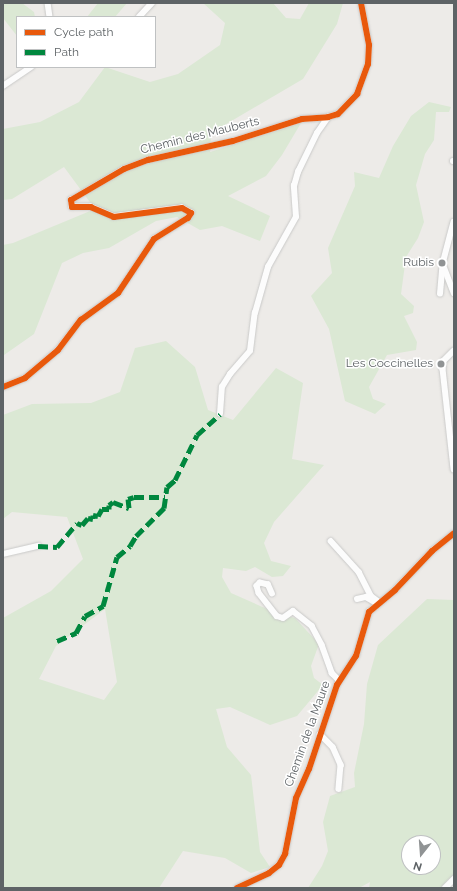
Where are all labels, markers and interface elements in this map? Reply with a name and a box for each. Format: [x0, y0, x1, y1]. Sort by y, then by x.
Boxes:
legend [16, 16, 156, 68]
text: Cycle path [54, 25, 113, 39]
text: Path [54, 45, 79, 59]
street label: Chemin des Mauberts [139, 114, 261, 158]
place label: Rubis [403, 256, 434, 270]
marker: Rubis [437, 258, 447, 268]
place label: Les Coccinelles [346, 357, 433, 371]
marker: Les Coccinelles [436, 359, 446, 369]
street label: Chemin de la Maure [282, 679, 334, 789]
north arrow [401, 835, 441, 875]
text: N [412, 859, 424, 873]

